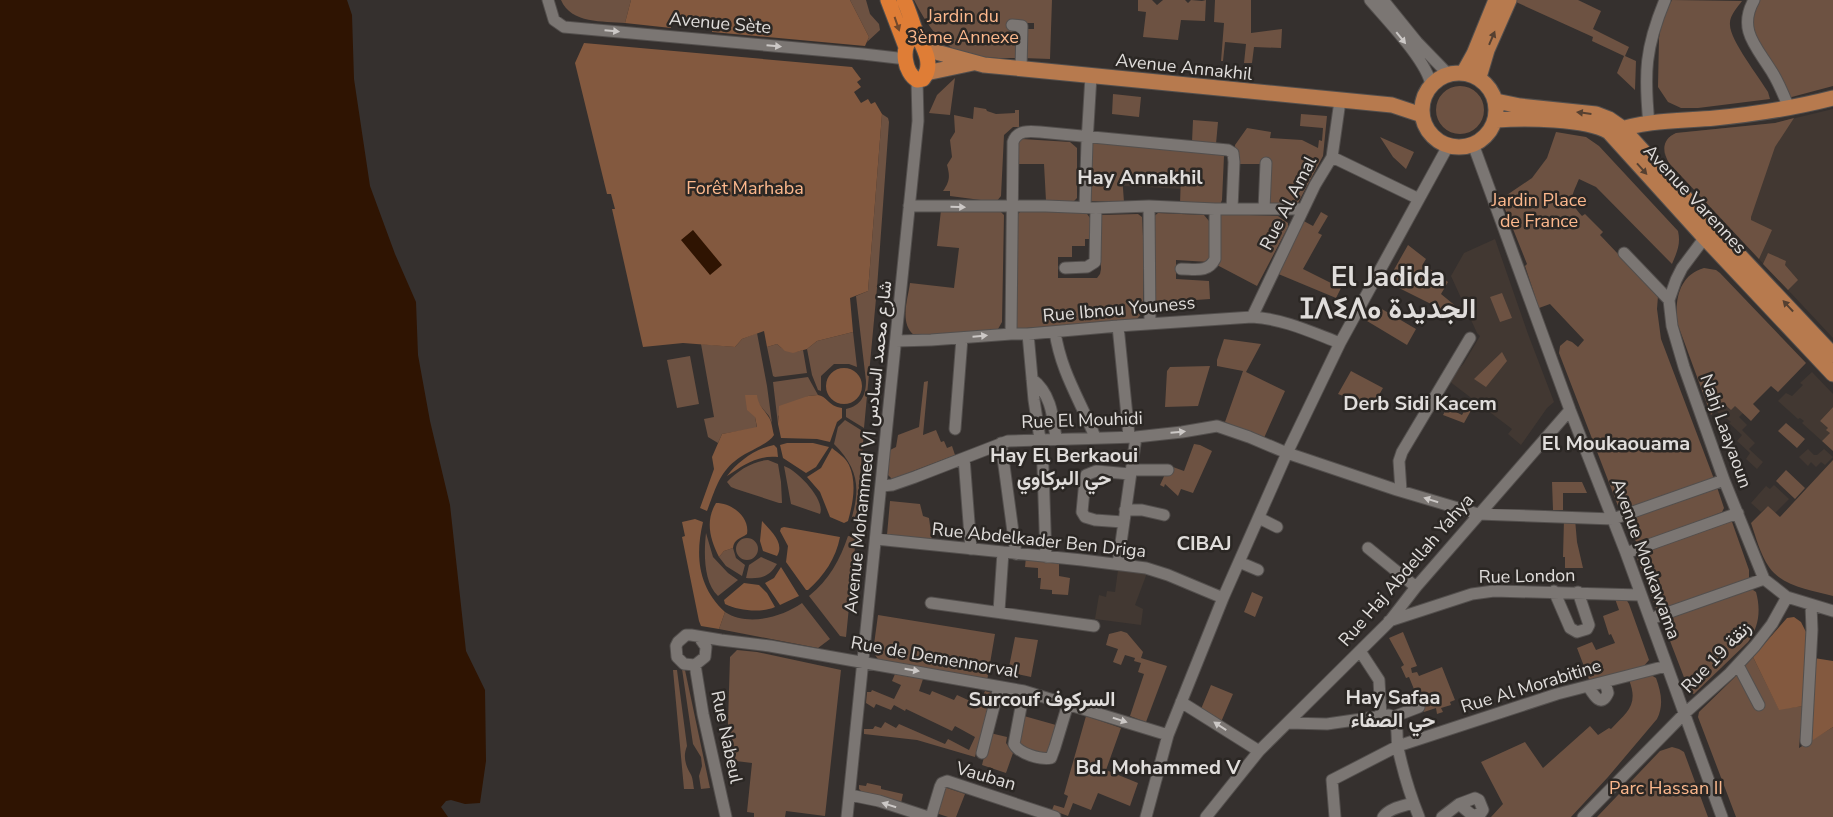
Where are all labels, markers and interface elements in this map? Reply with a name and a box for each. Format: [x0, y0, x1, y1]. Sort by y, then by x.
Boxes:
park label: Jardin du 3ème Annexe [907, 4, 1019, 49]
street label: Avenue Sète [668, 7, 772, 39]
one-way arrow [894, 16, 901, 31]
one-way arrow [605, 27, 621, 35]
one-way arrow [1395, 31, 1406, 44]
one-way arrow [1489, 31, 1497, 45]
one-way arrow [766, 42, 782, 50]
street label: Avenue Annakhil [1114, 48, 1254, 86]
one-way arrow [1576, 109, 1592, 117]
street label: Avenue Varennes [1638, 139, 1752, 259]
street label: Rue Al Amal [1254, 151, 1322, 254]
one-way arrow [1636, 162, 1648, 174]
district label: Hay Annakhil [1077, 164, 1203, 191]
park label: Forêt Marhaba [686, 176, 804, 200]
park label: Jardin Place de France [1490, 188, 1587, 233]
one-way arrow [950, 203, 966, 211]
district label: El Jadida ⵊⴷⵉⴷⴰ الجديدة [1300, 258, 1476, 328]
street label: Avenue Mohammed VI شارع محمد السادس [839, 279, 897, 615]
street label: Rue Ibnou Youness [1042, 290, 1196, 328]
one-way arrow [1782, 300, 1793, 313]
one-way arrow [972, 332, 988, 340]
street label: Nahj Laayaoun [1694, 371, 1758, 491]
district label: Derb Sidi Kacem [1343, 390, 1497, 417]
street label: Rue El Mouhidi [1021, 406, 1143, 434]
one-way arrow [1170, 428, 1186, 436]
district label: El Moukaouama [1542, 430, 1690, 457]
district label: Hay El Berkaoui حي البركاوي [990, 442, 1138, 495]
street label: Avenue Moukawama [1606, 475, 1686, 643]
street label: Rue Haj Abdellah Yahya [1333, 489, 1479, 651]
one-way arrow [1424, 496, 1439, 504]
street label: Rue Abdelkader Ben Driga [931, 517, 1147, 563]
district label: CIBAJ [1176, 530, 1232, 557]
street label: Rue London [1478, 563, 1576, 589]
street label: Rue 19 زنقة [1676, 616, 1756, 698]
street label: Rue de Demennorval [849, 630, 1022, 684]
street label: Rue Al Morabitine [1458, 653, 1604, 719]
one-way arrow [904, 666, 920, 674]
district label: Hay Safaa حي الصفاء [1346, 684, 1440, 737]
district label: Surcouf السركوف [969, 686, 1115, 713]
street label: Rue Nabeul [705, 688, 749, 786]
one-way arrow [1113, 716, 1128, 724]
one-way arrow [1214, 722, 1227, 731]
district label: Bd. Mohammed V [1075, 754, 1241, 781]
street label: Vauban [952, 756, 1019, 796]
park label: Parc Hassan II [1609, 776, 1723, 800]
one-way arrow [882, 800, 897, 808]

